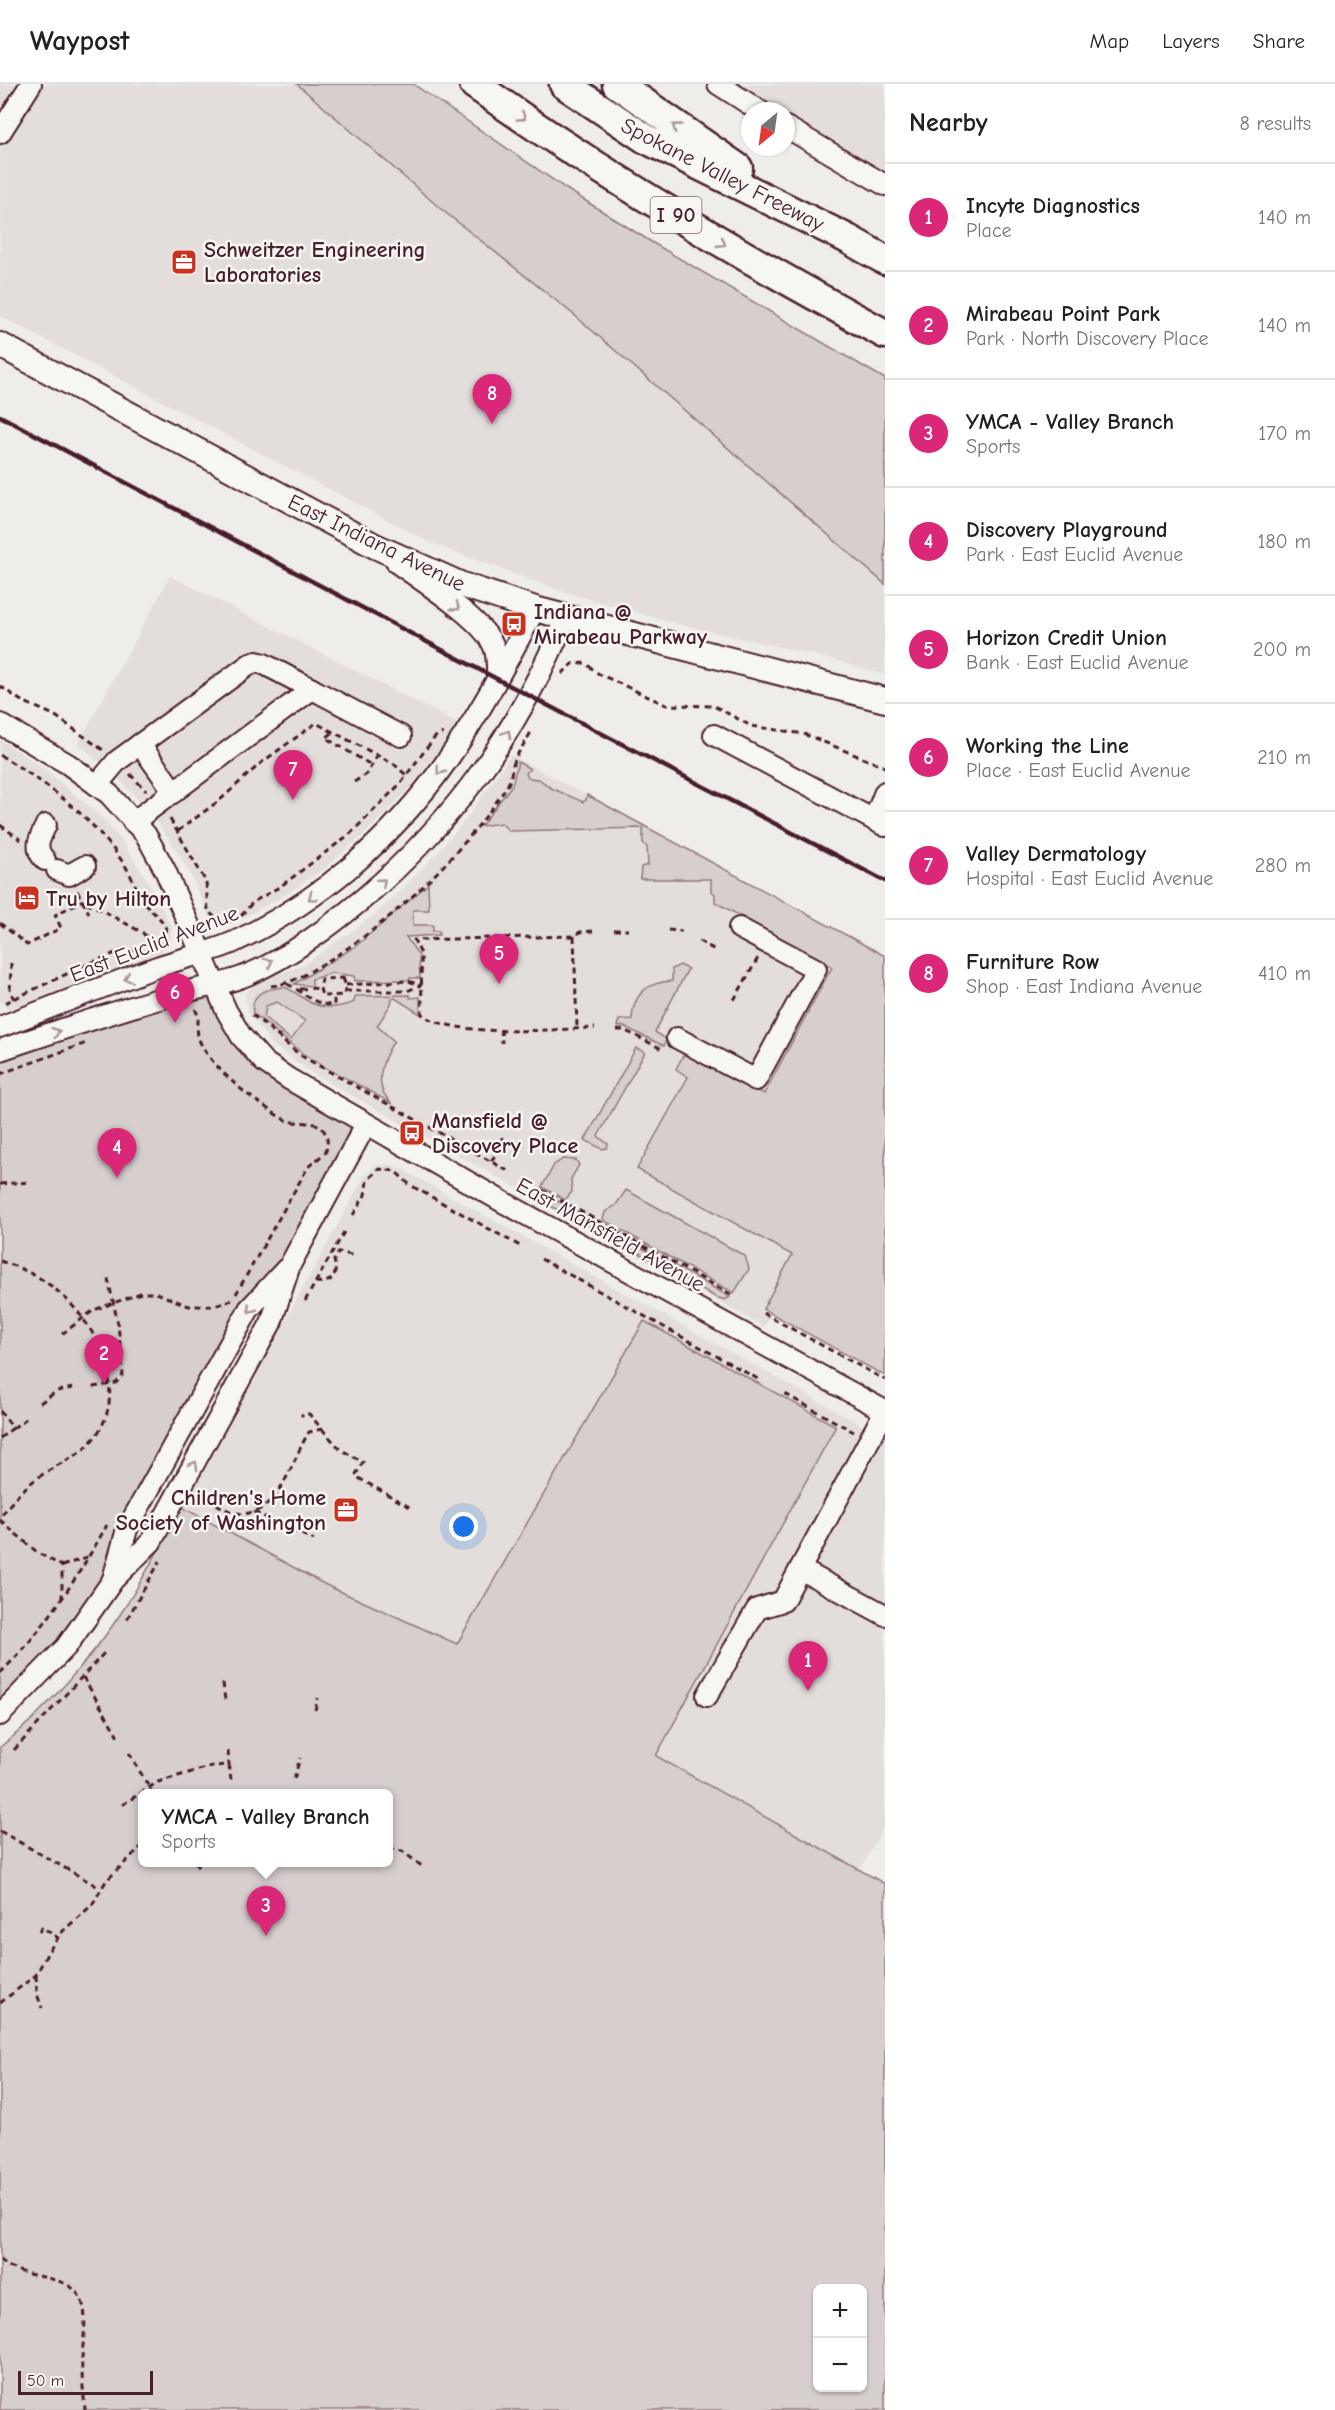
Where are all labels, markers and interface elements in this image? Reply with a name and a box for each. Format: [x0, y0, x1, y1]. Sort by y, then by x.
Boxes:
text: Waypost [30, 25, 130, 57]
text: Map [1090, 29, 1129, 53]
text: Layers [1162, 29, 1220, 53]
text: Share [1253, 29, 1305, 53]
north arrow [741, 102, 795, 156]
text: Nearby [909, 108, 988, 138]
one-way arrow [515, 110, 526, 121]
street label: Spokane Valley Freeway [617, 112, 829, 237]
text: 8 results [1239, 112, 1311, 135]
one-way arrow [672, 123, 683, 134]
text: Incyte Diagnostics [966, 193, 1140, 219]
road number: I 90 [650, 197, 702, 233]
text: 1 [925, 206, 932, 229]
text: 140 m [1258, 206, 1311, 229]
text: Place [966, 219, 1012, 242]
one-way arrow [716, 236, 726, 248]
place label: Schweitzer Engineering Laboratories [204, 237, 426, 288]
office icon: Schweitzer Engineering Laboratories [169, 247, 199, 277]
text: Mirabeau Point Park [966, 301, 1160, 327]
text: 2 [924, 314, 933, 337]
text: 140 m [1258, 314, 1311, 337]
text: Park · North Discovery Place [966, 327, 1208, 350]
pin: 8 [472, 374, 512, 424]
text: YMCA - Valley Branch [966, 409, 1174, 435]
text: 3 [924, 422, 933, 445]
text: 170 m [1258, 422, 1311, 445]
text: Sports [966, 435, 1020, 458]
street label: East Indiana Avenue [284, 489, 469, 597]
text: Discovery Playground [966, 517, 1168, 543]
text: 4 [924, 530, 933, 553]
text: 180 m [1257, 530, 1311, 553]
text: Park · East Euclid Avenue [966, 543, 1183, 566]
place label: Indiana @ Mirabeau Parkway [534, 599, 708, 650]
one-way arrow [449, 600, 460, 611]
bus stop icon: Indiana @ Mirabeau Parkway [499, 609, 529, 639]
text: Horizon Credit Union [966, 625, 1167, 651]
text: 5 [923, 638, 934, 661]
text: 200 m [1253, 638, 1311, 661]
text: Bank · East Euclid Avenue [966, 651, 1188, 674]
one-way arrow [500, 730, 511, 740]
text: Working the Line [966, 733, 1129, 759]
text: 6 [923, 746, 934, 769]
text: 210 m [1257, 746, 1311, 769]
pin: 7 [274, 750, 312, 800]
text: Place · East Euclid Avenue [966, 759, 1191, 782]
one-way arrow [436, 764, 447, 775]
text: Valley Dermatology [966, 841, 1146, 867]
text: 7 [924, 854, 933, 877]
text: 280 m [1255, 854, 1311, 877]
text: Hospital · East Euclid Avenue [966, 867, 1213, 890]
one-way arrow [375, 879, 386, 890]
hotel icon: Tru by Hilton [12, 883, 42, 913]
place label: Tru by Hilton [46, 886, 171, 912]
one-way arrow [308, 890, 319, 901]
street label: East Euclid Avenue [66, 900, 242, 988]
pin: 5 [480, 934, 518, 984]
text: Furniture Row [966, 949, 1100, 975]
one-way arrow [263, 958, 273, 970]
text: 8 [923, 962, 934, 985]
text: 410 m [1258, 962, 1311, 985]
one-way arrow [123, 971, 133, 984]
pin: 6 [156, 974, 195, 1023]
text: Shop · East Indiana Avenue [966, 975, 1202, 998]
one-way arrow [50, 1027, 61, 1039]
place label: Mansfield @ Discovery Place [432, 1108, 578, 1159]
bus stop icon: Mansfield @ Discovery Place [397, 1118, 427, 1148]
pin: 4 [98, 1128, 136, 1178]
street label: East Mansfield Avenue [512, 1172, 709, 1298]
one-way arrow [247, 1302, 258, 1313]
pin: 2 [84, 1334, 124, 1384]
one-way arrow [187, 1460, 198, 1471]
place label: Children's Home Society of Washington [116, 1485, 326, 1536]
office icon: Children's Home Society of Washington [331, 1495, 361, 1525]
your location [449, 1512, 478, 1541]
pin: 1 [788, 1642, 828, 1691]
popup [138, 1789, 393, 1867]
text: YMCA - Valley Branch [161, 1804, 370, 1830]
text: Sports [161, 1830, 216, 1853]
pin: 3 [246, 1886, 286, 1936]
map controls [813, 2284, 867, 2392]
button: + [813, 2284, 867, 2338]
button: − [813, 2338, 867, 2392]
scale bar [18, 2368, 153, 2396]
text: 50 m [27, 2372, 64, 2390]

